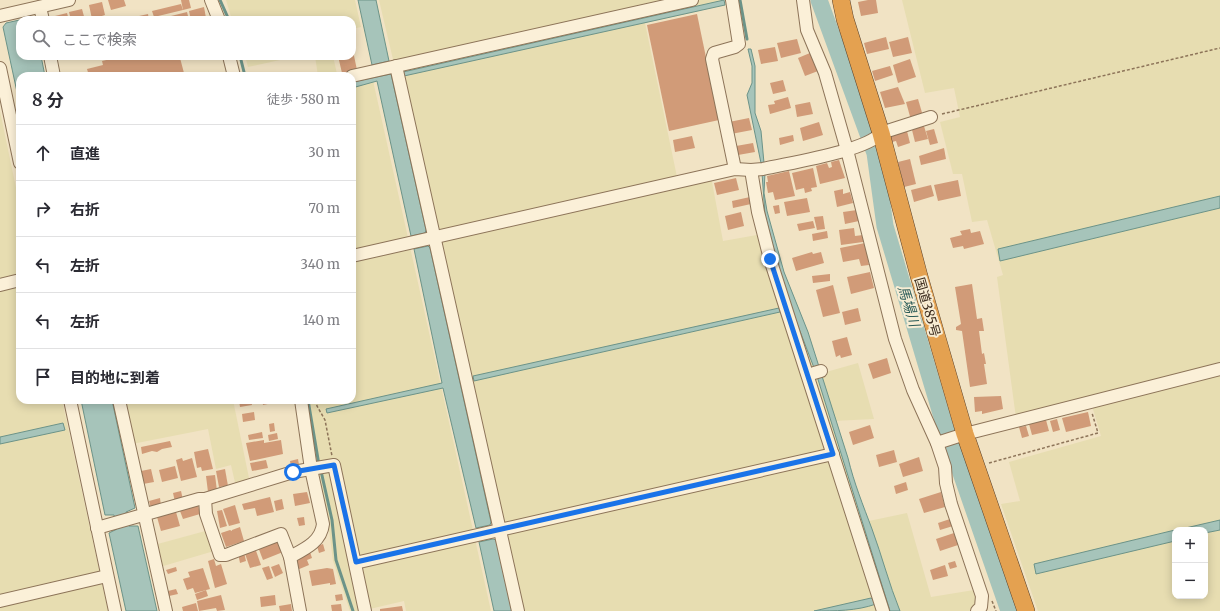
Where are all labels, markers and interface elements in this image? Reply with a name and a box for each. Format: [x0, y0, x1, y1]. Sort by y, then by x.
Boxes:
search box [16, 16, 356, 60]
icon: search [30, 27, 52, 49]
text: ここで検索 [62, 30, 137, 49]
text: 8 分 [32, 89, 64, 111]
text: 徒歩 · 580 m [267, 91, 340, 108]
icon: ahead [32, 142, 54, 164]
text: 直進 [70, 144, 100, 163]
text: 30 m [308, 144, 340, 161]
icon: right [32, 198, 54, 220]
text: 右折 [70, 200, 100, 219]
text: 70 m [309, 200, 340, 217]
route end [761, 250, 779, 268]
icon: left [32, 254, 54, 276]
text: 左折 [70, 256, 100, 275]
text: 340 m [301, 256, 340, 273]
street label: 国道385号 [911, 275, 944, 339]
water label: 馬場川 [894, 283, 924, 331]
icon: left [32, 310, 54, 332]
text: 左折 [70, 312, 100, 331]
text: 140 m [303, 312, 340, 329]
icon: arrive [32, 366, 54, 388]
text: 目的地に到着 [70, 368, 160, 387]
route start [284, 463, 302, 481]
map controls [1172, 527, 1208, 599]
button: + [1172, 527, 1208, 563]
button: − [1172, 563, 1208, 599]

